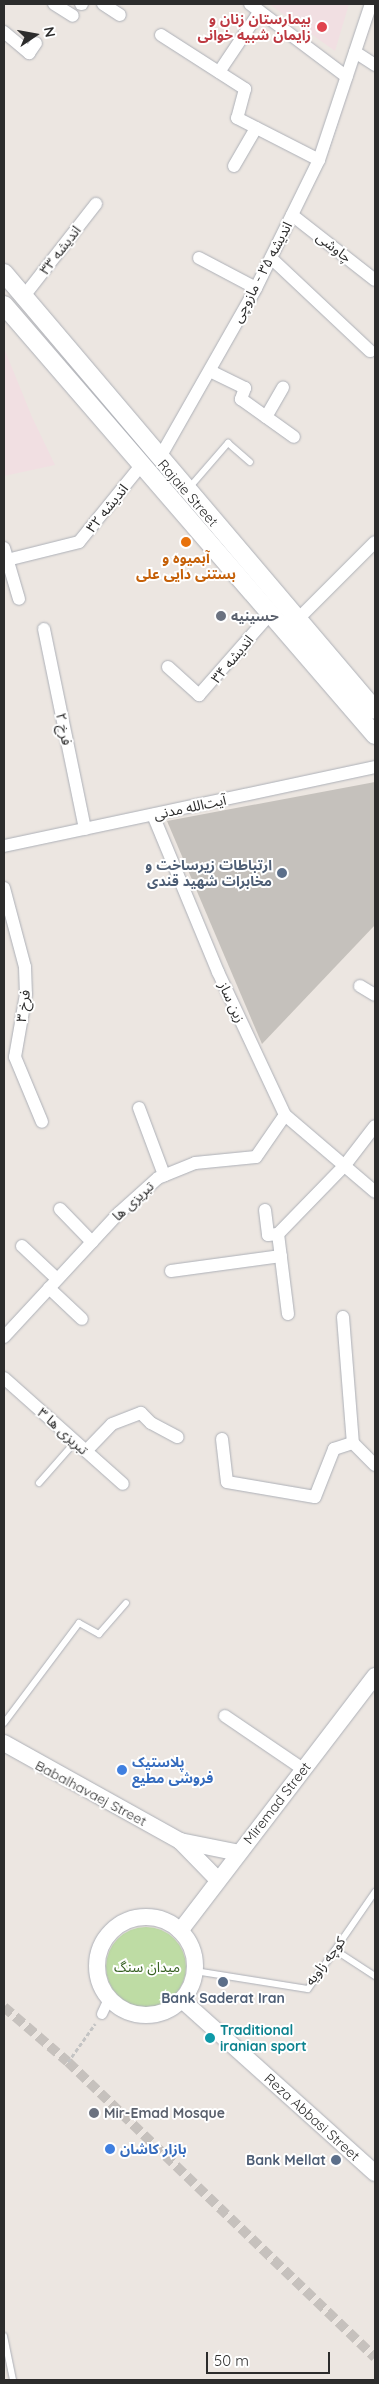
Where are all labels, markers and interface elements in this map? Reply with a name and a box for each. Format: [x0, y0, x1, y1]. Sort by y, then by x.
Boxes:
north arrow [10, 10, 60, 60]
place label: بیمارستان زنان و زایمان شبیه خوانی [198, 11, 311, 44]
marker: بیمارستان زنان و زایمان شبیه خوانی [315, 20, 329, 34]
text: N [40, 25, 60, 39]
street label: اندیشه ۳۵ - مازوچی [228, 219, 296, 325]
street label: اندیشه ۳۳ [36, 222, 84, 278]
street label: چاوشی [313, 228, 355, 266]
street label: Rajaie Street [154, 456, 222, 530]
street label: اندیشه ۳۲ [82, 480, 132, 536]
marker: آبمیوه و بستنی دایی علی [180, 536, 192, 548]
place label: آبمیوه و بستنی دایی علی [136, 550, 236, 582]
place label: حسینیه [231, 608, 279, 624]
marker: حسینیه [215, 610, 227, 622]
street label: اندیشه ۳۴ [207, 632, 257, 686]
street label: فرخ ۲ [52, 711, 76, 747]
street label: آیت‌الله مدنی [152, 791, 228, 823]
place label: ارتباطات زیرساخت و مخابرات شهید قندی [145, 857, 272, 890]
marker: ارتباطات زیرساخت و مخابرات شهید قندی [276, 867, 288, 879]
street label: زین ساز [215, 979, 249, 1025]
street label: فرخ ۳ [12, 989, 34, 1023]
street label: تبریزی ها [109, 1178, 157, 1224]
street label: تبریزی ها ۳ [34, 1404, 92, 1458]
place label: پلاستیک فروشی مطیع [132, 1754, 213, 1786]
street label: Babalhavaej Street [32, 1757, 150, 1829]
street label: Miremad Street [240, 1759, 314, 1847]
marker: پلاستیک فروشی مطیع [116, 1764, 128, 1776]
street label: کوچه زاویه [301, 1933, 349, 1989]
park label: میدان سنگ [114, 1959, 180, 1975]
marker: Bank Saderat Iran [217, 1976, 229, 1988]
place label: Bank Saderat Iran [161, 1990, 285, 2006]
place label: Traditional iranian sport [220, 2022, 307, 2054]
marker: Traditional iranian sport [204, 2032, 216, 2044]
street label: Reza Abbasi Street [261, 2070, 363, 2164]
place label: Mir-Emad Mosque [104, 2105, 225, 2121]
marker: Mir-Emad Mosque [88, 2107, 100, 2119]
place label: بازار کاشان [120, 2141, 187, 2157]
marker: بازار کاشان [104, 2143, 116, 2155]
place label: Bank Mellat [246, 2152, 326, 2168]
marker: Bank Mellat [330, 2154, 342, 2166]
scale bar [209, 2342, 333, 2374]
text: 50 m [214, 2351, 249, 2370]

